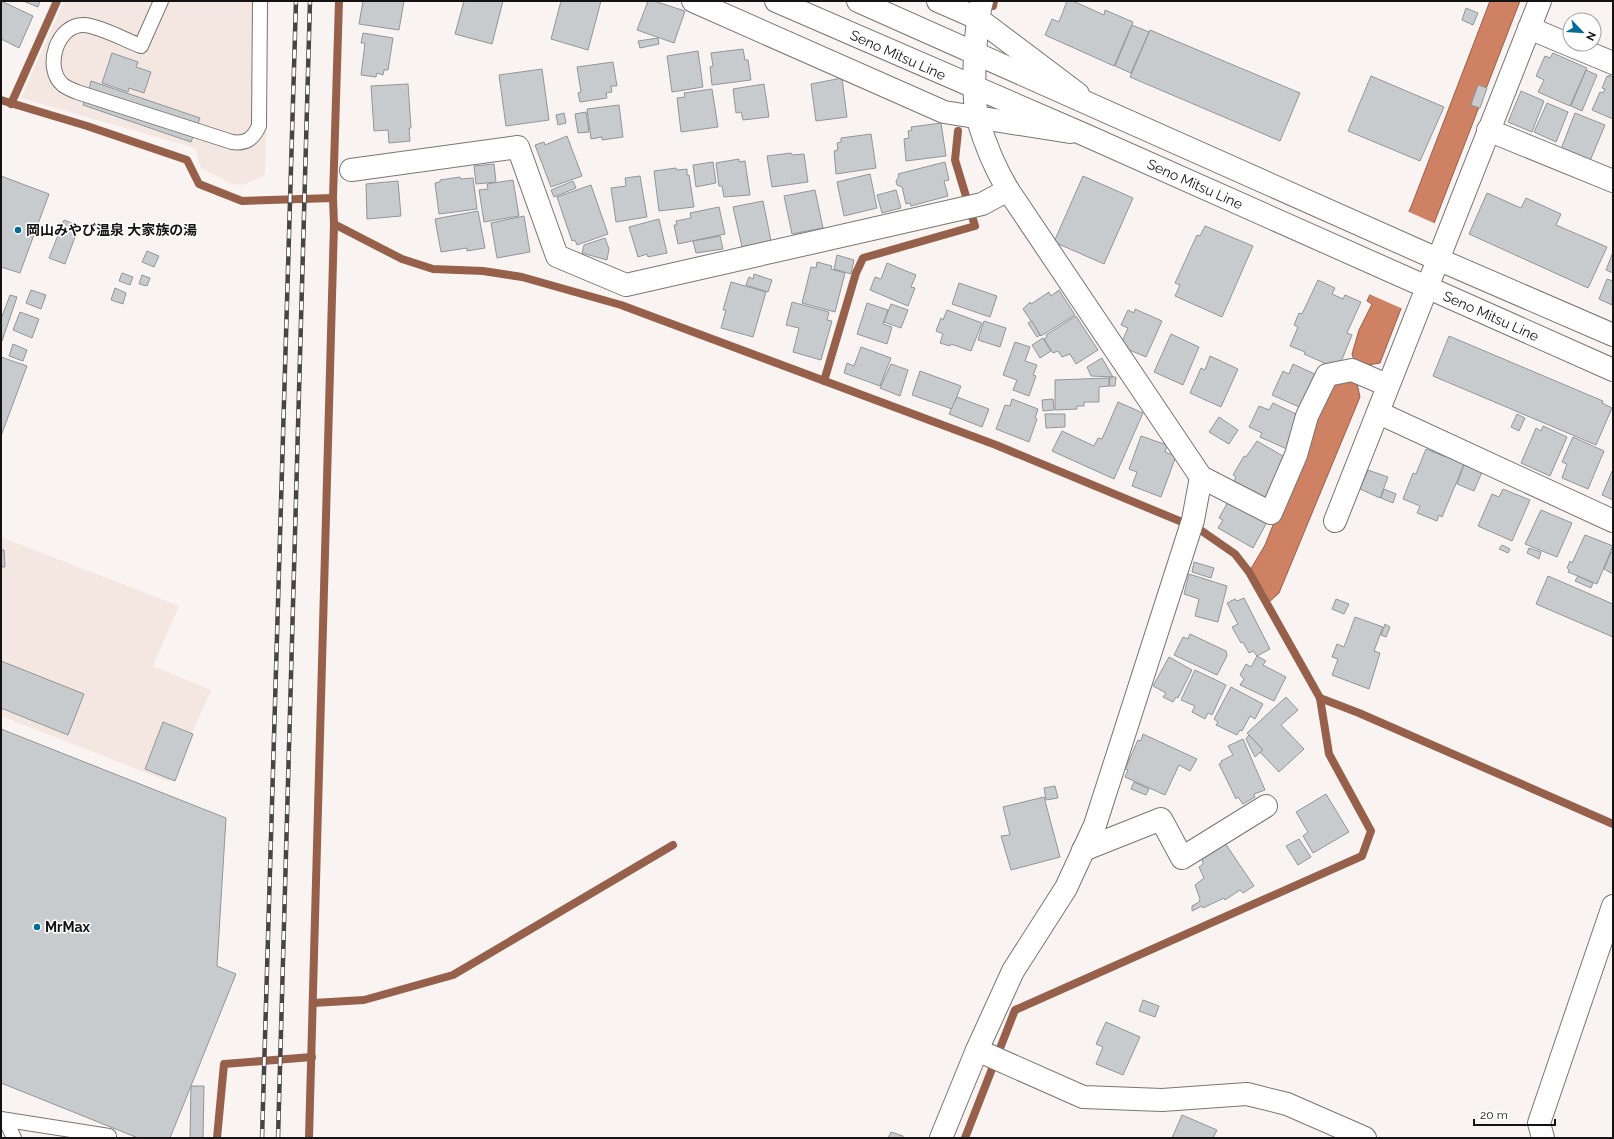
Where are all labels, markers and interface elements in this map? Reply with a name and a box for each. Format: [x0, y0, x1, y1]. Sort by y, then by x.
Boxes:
north arrow [1562, 12, 1602, 52]
street label: Seno Mitsu Line [848, 27, 948, 83]
text: N [1583, 29, 1598, 43]
street label: Seno Mitsu Line [1145, 156, 1245, 212]
place label: 岡山みやび温泉 大家族の湯 [26, 222, 197, 238]
marker: 岡山みやび温泉 大家族の湯 [13, 225, 23, 235]
street label: Seno Mitsu Line [1441, 288, 1541, 344]
place label: MrMax [45, 919, 91, 935]
marker: MrMax [32, 922, 42, 932]
scale bar [1474, 1101, 1555, 1127]
text: 20 m [1480, 1108, 1508, 1122]

